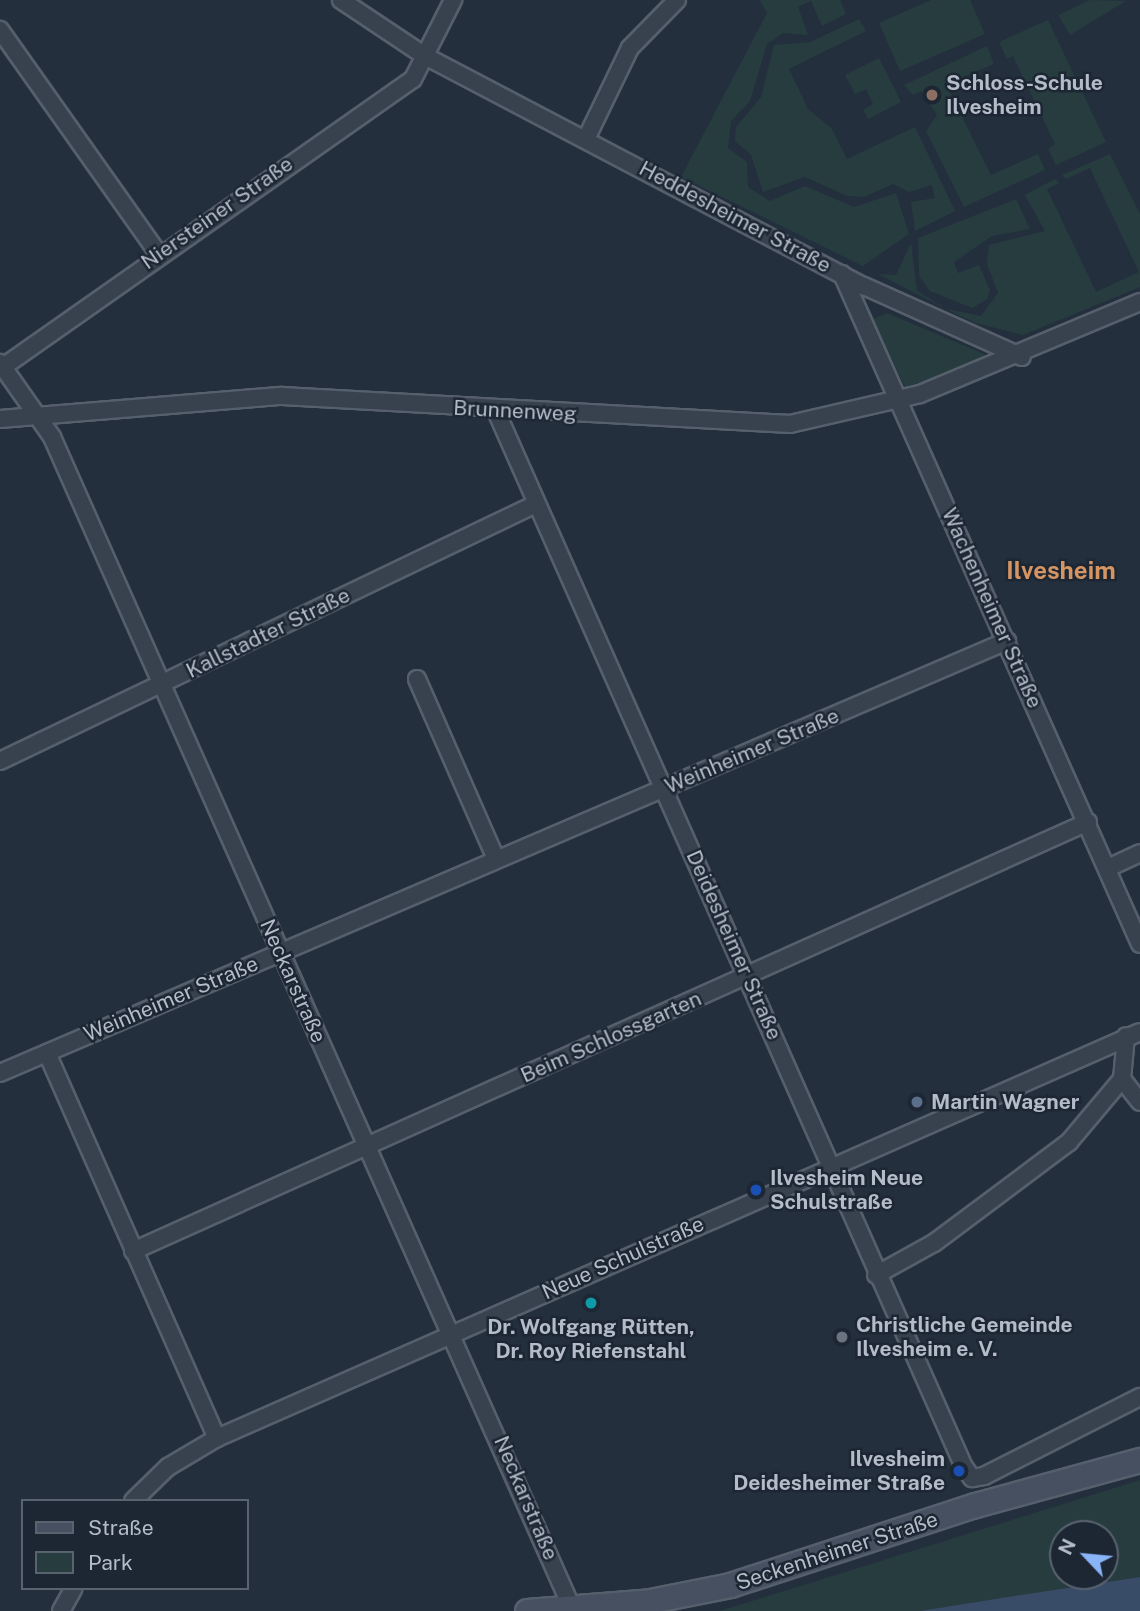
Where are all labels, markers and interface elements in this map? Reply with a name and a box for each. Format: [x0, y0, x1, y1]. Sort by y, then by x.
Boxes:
place label: Schloss-Schule Ilvesheim [946, 70, 1103, 120]
marker: Schloss-Schule Ilvesheim [924, 87, 940, 103]
street label: Niersteiner Straße [136, 151, 298, 275]
street label: Heddesheimer Straße [635, 156, 835, 278]
street label: Brunnenweg [453, 395, 577, 427]
street label: Wachenheimer Straße [936, 504, 1048, 712]
district label: Ilvesheim [1006, 557, 1116, 585]
street label: Kallstadter Straße [182, 582, 354, 684]
street label: Weinheimer Straße [661, 703, 843, 799]
street label: Deidesheimer Straße [681, 846, 787, 1044]
street label: Neckarstraße [255, 915, 331, 1047]
street label: Weinheimer Straße [80, 951, 262, 1047]
street label: Beim Schlossgarten [517, 986, 705, 1088]
place label: Martin Wagner [931, 1089, 1080, 1115]
marker: Martin Wagner [909, 1094, 925, 1110]
place label: Ilvesheim Neue Schulstraße [770, 1165, 923, 1215]
marker: Ilvesheim Neue Schulstraße [748, 1182, 764, 1198]
street label: Neue Schulstraße [538, 1211, 708, 1305]
marker: Dr. Wolfgang Rütten, Dr. Roy Riefenstahl [583, 1295, 599, 1311]
place label: Christliche Gemeinde Ilvesheim e. V. [856, 1312, 1073, 1362]
place label: Dr. Wolfgang Rütten, Dr. Roy Riefenstahl [487, 1314, 695, 1364]
marker: Christliche Gemeinde Ilvesheim e. V. [834, 1329, 850, 1345]
street label: Neckarstraße [489, 1432, 563, 1564]
place label: Ilvesheim Deidesheimer Straße [733, 1446, 945, 1496]
marker: Ilvesheim Deidesheimer Straße [951, 1463, 967, 1479]
legend [21, 1499, 248, 1590]
street label: Seckenheimer Straße [733, 1506, 941, 1596]
text: Straße [88, 1515, 154, 1540]
north arrow [1049, 1520, 1119, 1590]
text: N [1054, 1535, 1080, 1558]
text: Park [88, 1550, 133, 1575]

